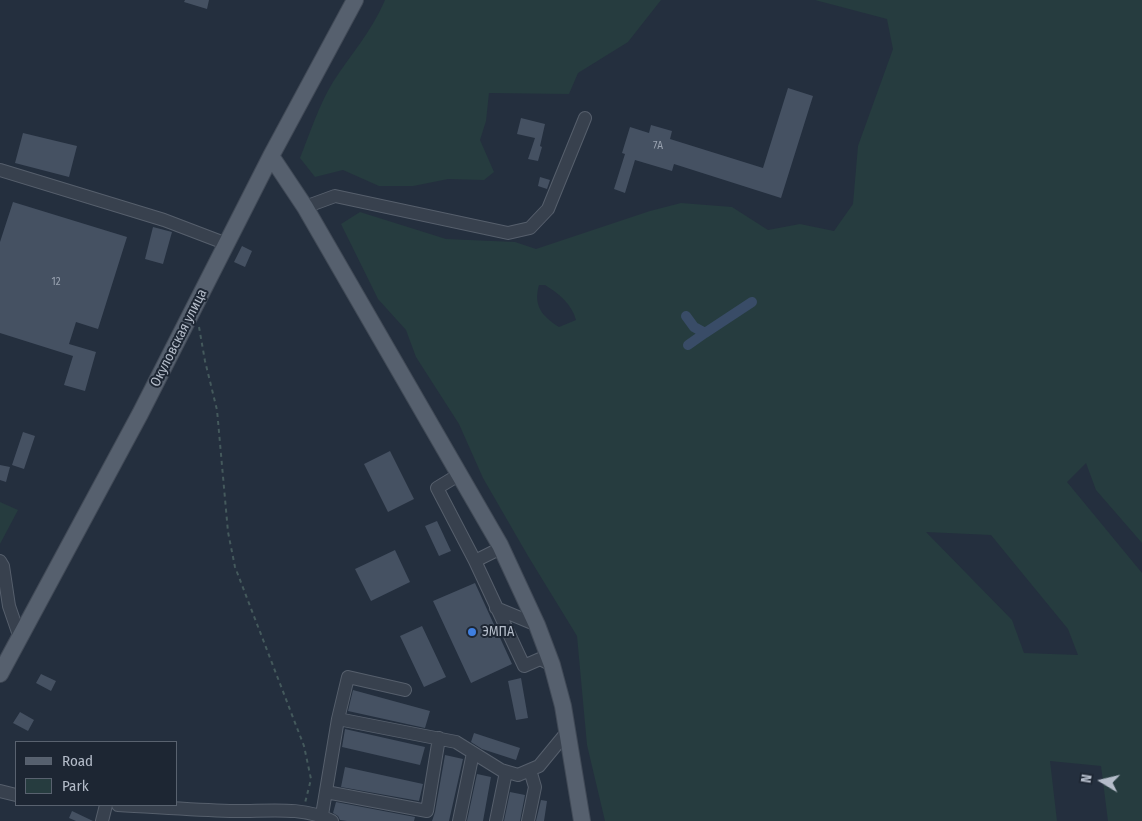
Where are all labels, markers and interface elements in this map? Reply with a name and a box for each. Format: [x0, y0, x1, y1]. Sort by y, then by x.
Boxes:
house number: 7А [653, 139, 663, 153]
house number: 12 [51, 275, 61, 289]
street label: Окуловская улица [147, 286, 211, 390]
place label: ЭМПА [482, 624, 514, 640]
marker: ЭМПА [466, 626, 478, 638]
legend [15, 741, 178, 806]
text: Road [62, 752, 93, 770]
north arrow [1077, 756, 1127, 806]
text: N [1078, 773, 1096, 784]
text: Park [62, 777, 89, 795]

